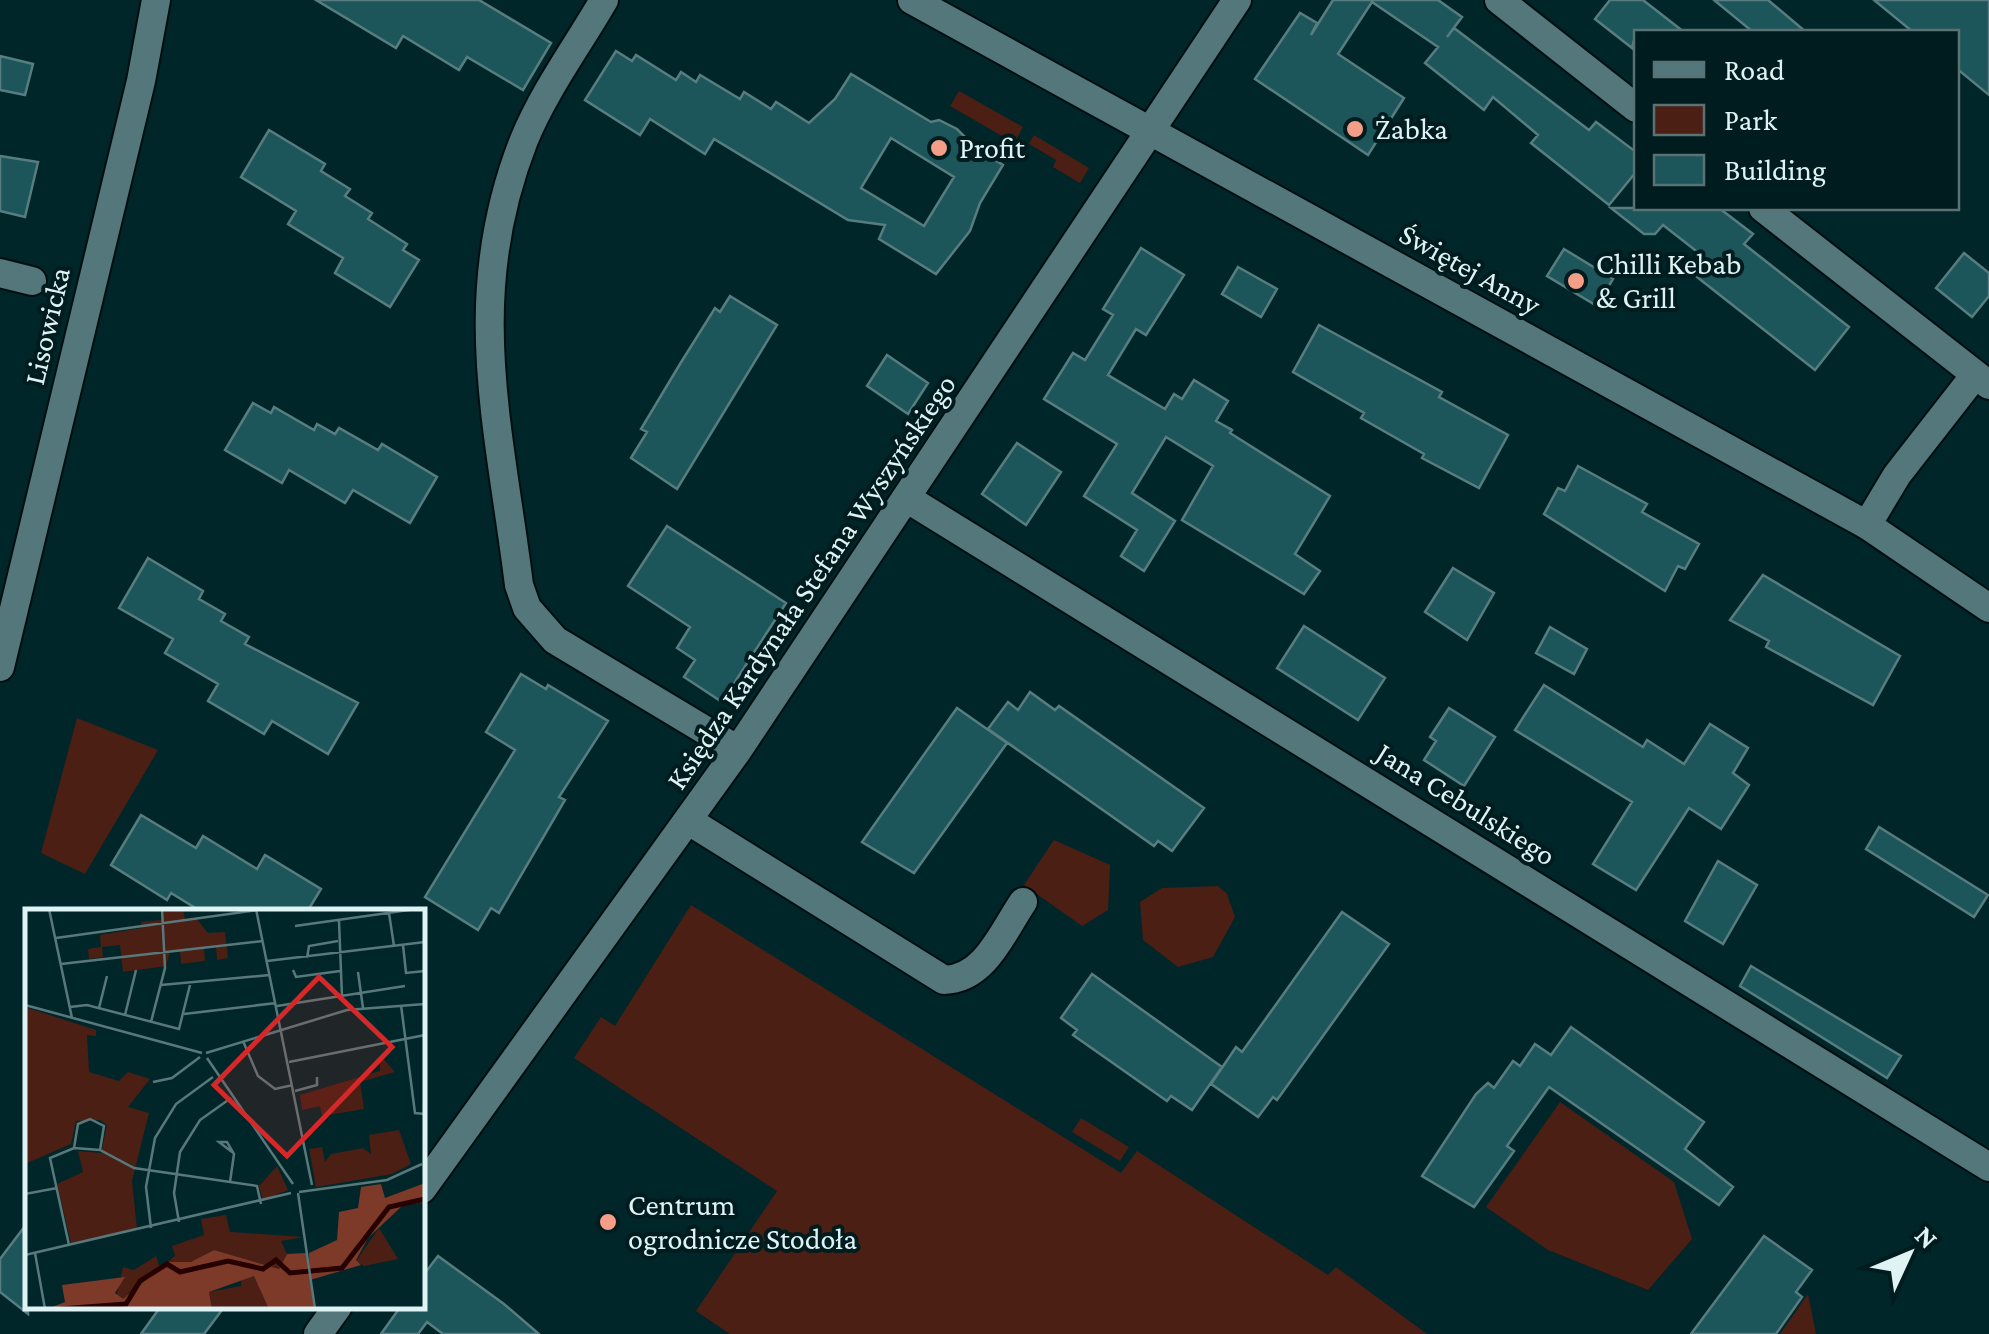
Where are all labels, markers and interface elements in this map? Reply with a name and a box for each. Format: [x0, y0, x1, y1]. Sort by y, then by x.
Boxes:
legend [1634, 30, 1959, 210]
text: Road [1724, 53, 1785, 86]
text: Park [1724, 103, 1778, 136]
place label: Żabka [1375, 112, 1448, 145]
marker: Żabka [1344, 118, 1366, 140]
place label: Profit [959, 131, 1026, 164]
marker: Profit [928, 137, 950, 159]
text: Building [1724, 153, 1826, 187]
street label: Świętej Anny [1394, 216, 1547, 322]
place label: Chilli Kebab & Grill [1596, 247, 1742, 314]
street label: Lisowicka [17, 264, 76, 388]
marker: Chilli Kebab & Grill [1565, 270, 1587, 292]
street label: Księdza Kardynała Stefana Wyszyńskiego [659, 368, 963, 796]
street label: Jana Cebulskiego [1368, 734, 1562, 873]
inset map [25, 909, 425, 1309]
place label: Centrum ogrodnicze Stodoła [628, 1188, 857, 1256]
north arrow [1859, 1204, 1959, 1304]
marker: Centrum ogrodnicze Stodoła [597, 1211, 619, 1233]
text: N [1909, 1219, 1944, 1255]

